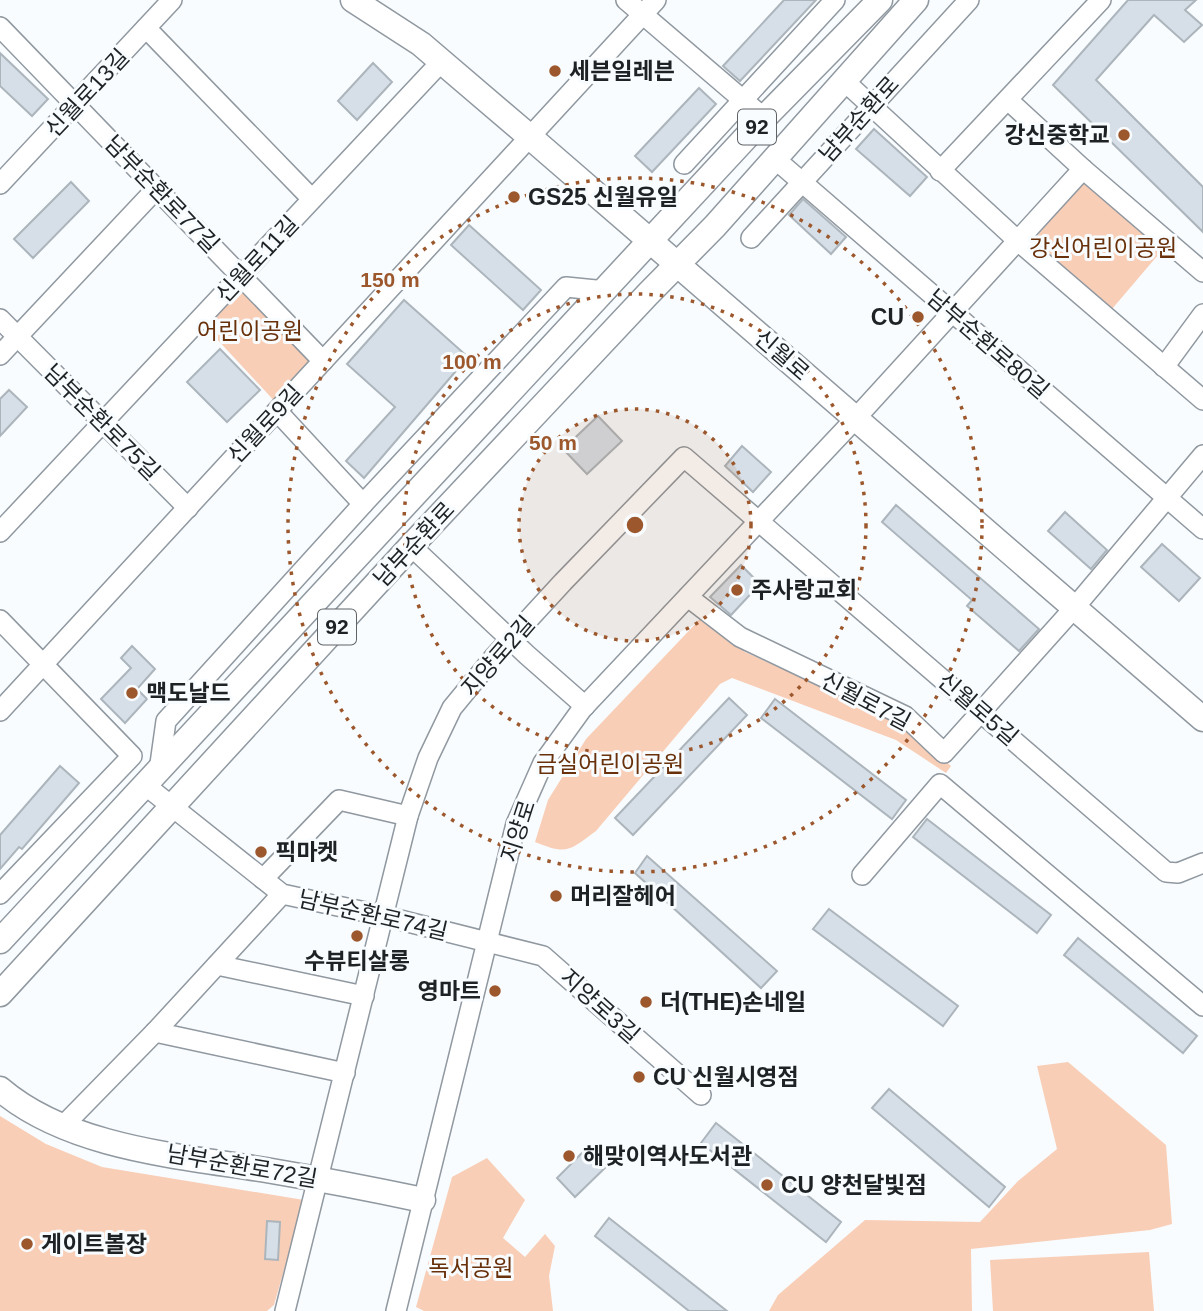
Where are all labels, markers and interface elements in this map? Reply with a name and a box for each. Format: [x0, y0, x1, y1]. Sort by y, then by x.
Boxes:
street label: 신월로13길 [40, 44, 134, 142]
place label: 세븐일레븐 [569, 58, 675, 84]
marker: 세븐일레븐 [547, 63, 563, 79]
street label: 남부순환로 [814, 71, 904, 167]
road number: 92 [738, 110, 776, 144]
place label: 강신중학교 [1004, 122, 1110, 148]
marker: 강신중학교 [1116, 127, 1132, 143]
street label: 남부순환로77길 [100, 130, 224, 258]
place label: GS25 신월유일 [528, 184, 678, 210]
marker: GS25 신월유일 [506, 189, 522, 205]
street label: 신월로11길 [210, 210, 304, 308]
park label: 강신어린이공원 [1029, 235, 1177, 261]
text: 150 m [360, 268, 420, 291]
street label: 남부순환로80길 [922, 284, 1054, 404]
place label: CU [871, 304, 904, 330]
marker: CU [910, 309, 926, 325]
park label: 어린이공원 [197, 318, 303, 344]
street label: 신월로 [750, 324, 814, 386]
text: 100 m [442, 350, 502, 373]
street label: 남부순환로75길 [39, 359, 165, 485]
street label: 신월로9길 [222, 380, 308, 468]
text: 50 m [529, 431, 577, 454]
street label: 남부순환로 [368, 496, 460, 592]
centre of rings [623, 513, 647, 537]
place label: 주사랑교회 [751, 577, 857, 603]
marker: 주사랑교회 [729, 582, 745, 598]
road number: 92 [318, 610, 356, 644]
street label: 지양로2길 [456, 611, 540, 701]
street label: 신월로7길 [817, 667, 915, 735]
street label: 신월로5길 [933, 667, 1023, 751]
place label: 맥도날드 [146, 680, 231, 706]
marker: 맥도날드 [124, 685, 140, 701]
park label: 금실어린이공원 [536, 751, 684, 777]
street label: 지양로 [496, 797, 540, 865]
place label: 픽마켓 [275, 839, 338, 865]
marker: 픽마켓 [253, 844, 269, 860]
place label: 머리잘헤어 [570, 883, 676, 909]
street label: 남부순환로74길 [296, 885, 450, 945]
marker: 머리잘헤어 [548, 888, 564, 904]
marker: 수뷰티살롱 [349, 928, 365, 944]
place label: 수뷰티살롱 [304, 948, 410, 974]
street label: 지양로3길 [555, 964, 645, 1048]
place label: 영마트 [418, 978, 481, 1004]
marker: 영마트 [487, 983, 503, 999]
place label: 더(THE)손네일 [660, 989, 806, 1015]
marker: 더(THE)손네일 [638, 994, 654, 1010]
place label: CU 신월시영점 [653, 1064, 798, 1090]
marker: CU 신월시영점 [631, 1069, 647, 1085]
street label: 남부순환로72길 [165, 1140, 319, 1192]
place label: 해맞이역사도서관 [583, 1143, 752, 1169]
marker: 해맞이역사도서관 [561, 1148, 577, 1164]
place label: CU 양천달빛점 [781, 1172, 926, 1198]
marker: CU 양천달빛점 [759, 1177, 775, 1193]
place label: 게이트볼장 [41, 1231, 147, 1257]
marker: 게이트볼장 [19, 1236, 35, 1252]
park label: 독서공원 [429, 1255, 513, 1281]

